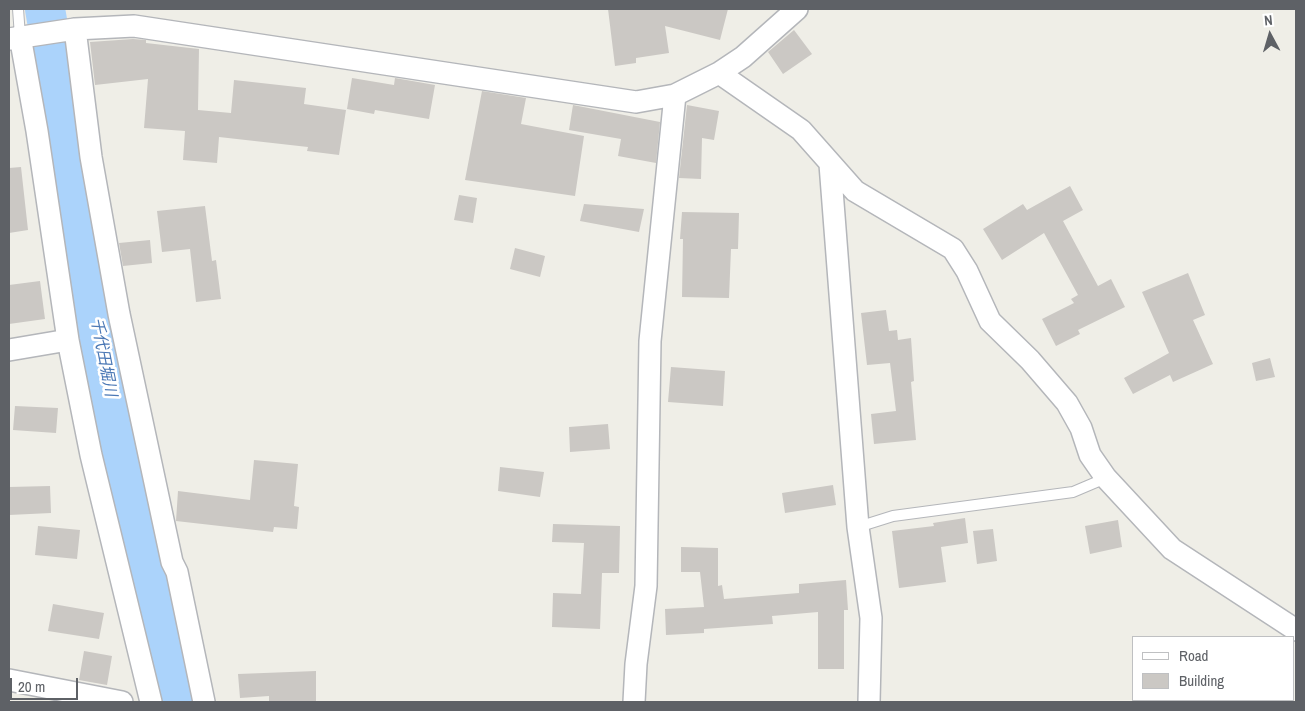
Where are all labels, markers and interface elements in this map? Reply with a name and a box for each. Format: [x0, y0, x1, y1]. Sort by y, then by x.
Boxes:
north arrow [1245, 10, 1295, 60]
text: N [1263, 11, 1273, 29]
water label: 千代田堀川 [86, 316, 120, 398]
legend [1132, 636, 1295, 701]
text: Road [1179, 645, 1208, 666]
scale bar [12, 668, 80, 700]
text: Building [1179, 670, 1224, 691]
text: 20 m [18, 676, 45, 697]

